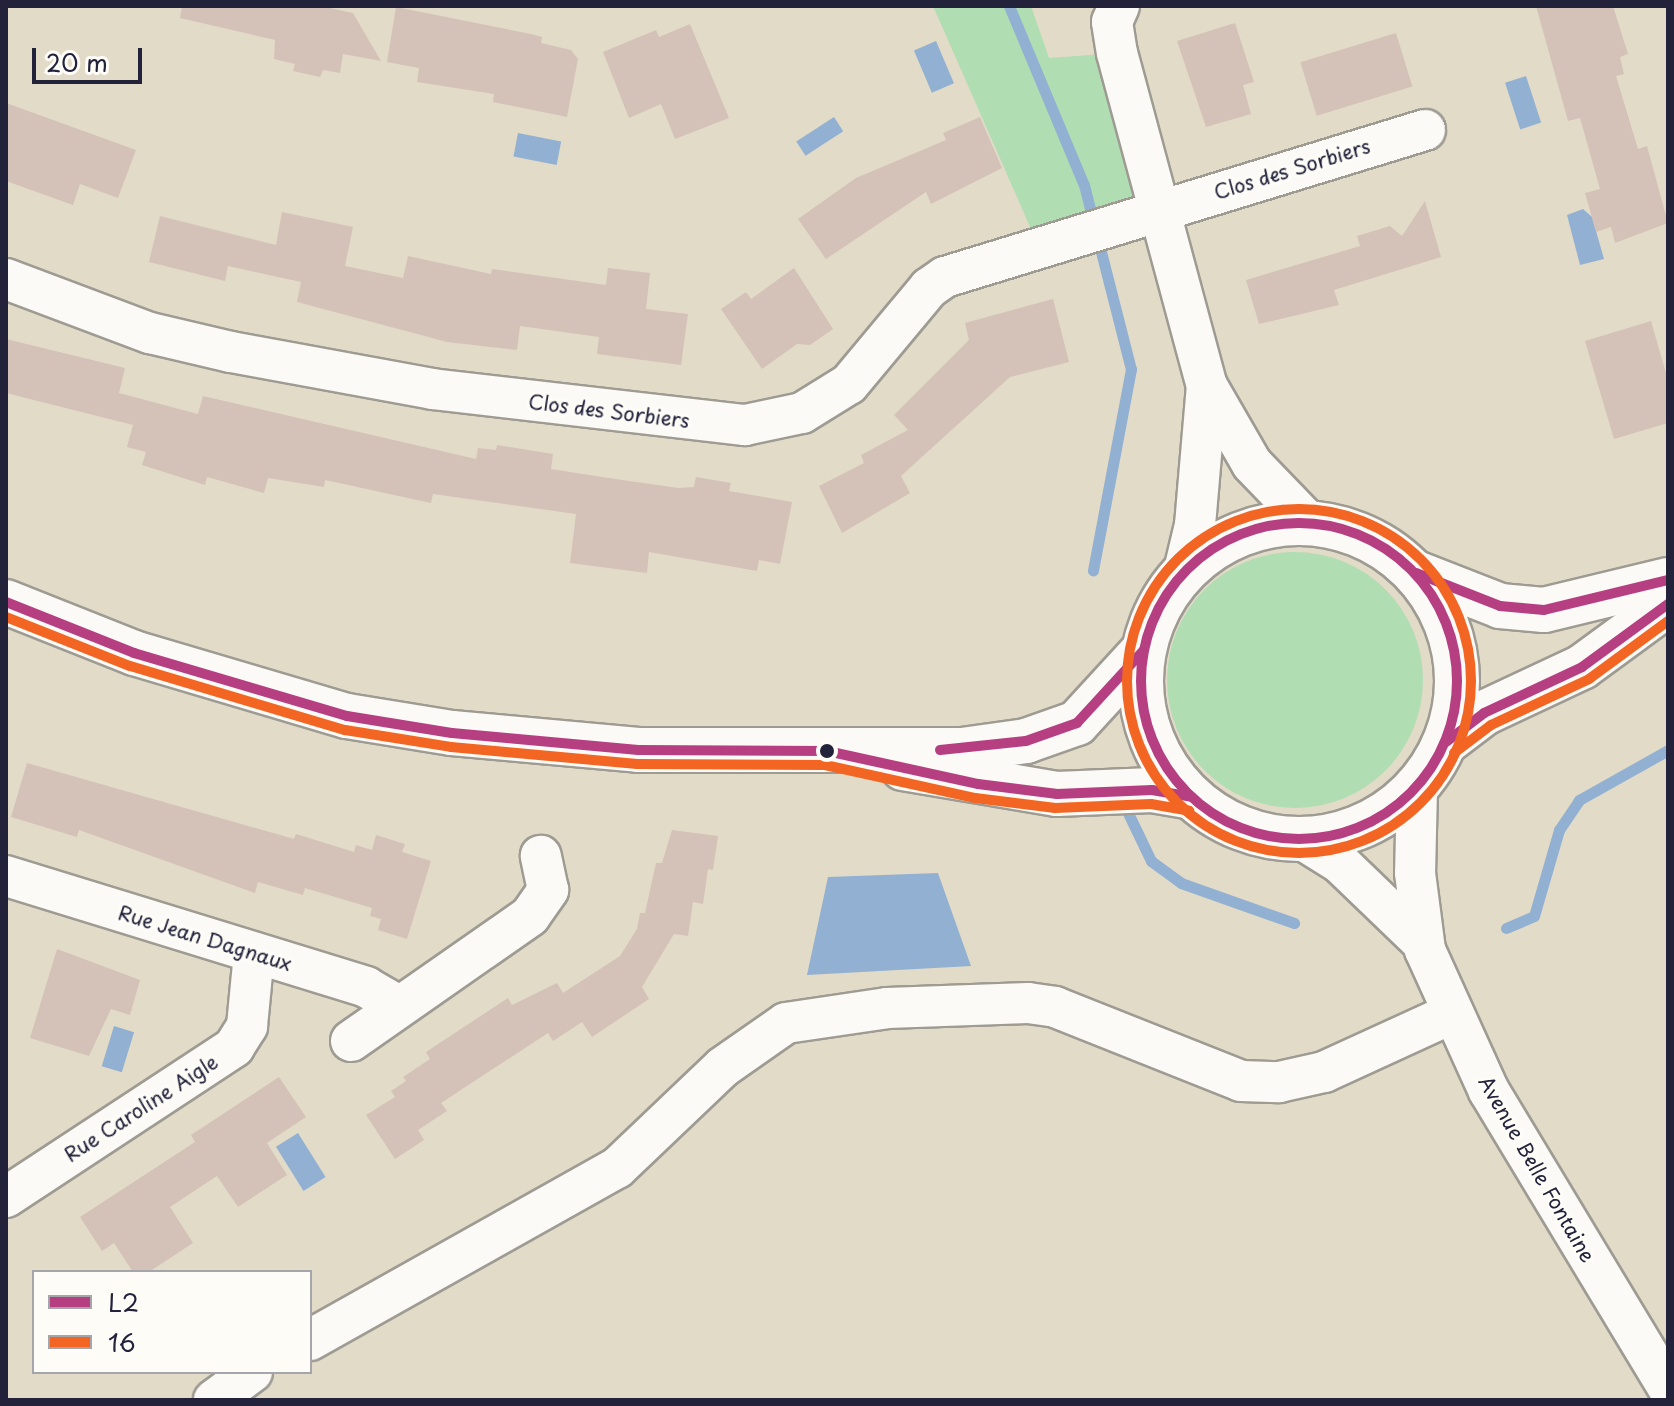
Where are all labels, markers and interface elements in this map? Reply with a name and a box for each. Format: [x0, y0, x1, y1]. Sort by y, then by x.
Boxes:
scale bar [36, 32, 146, 82]
text: 20 m [46, 44, 108, 80]
street label: Clos des Sorbiers [1211, 134, 1373, 204]
street label: Clos des Sorbiers [527, 389, 691, 433]
unlabelled marker [819, 743, 835, 759]
street label: Rue Jean Dagnaux [113, 900, 297, 976]
street label: Rue Caroline Aigle [59, 1049, 223, 1167]
street label: Avenue Belle Fontaine [1474, 1072, 1600, 1266]
legend [32, 1270, 312, 1374]
text: L2 [108, 1284, 139, 1320]
text: 16 [108, 1324, 136, 1360]

